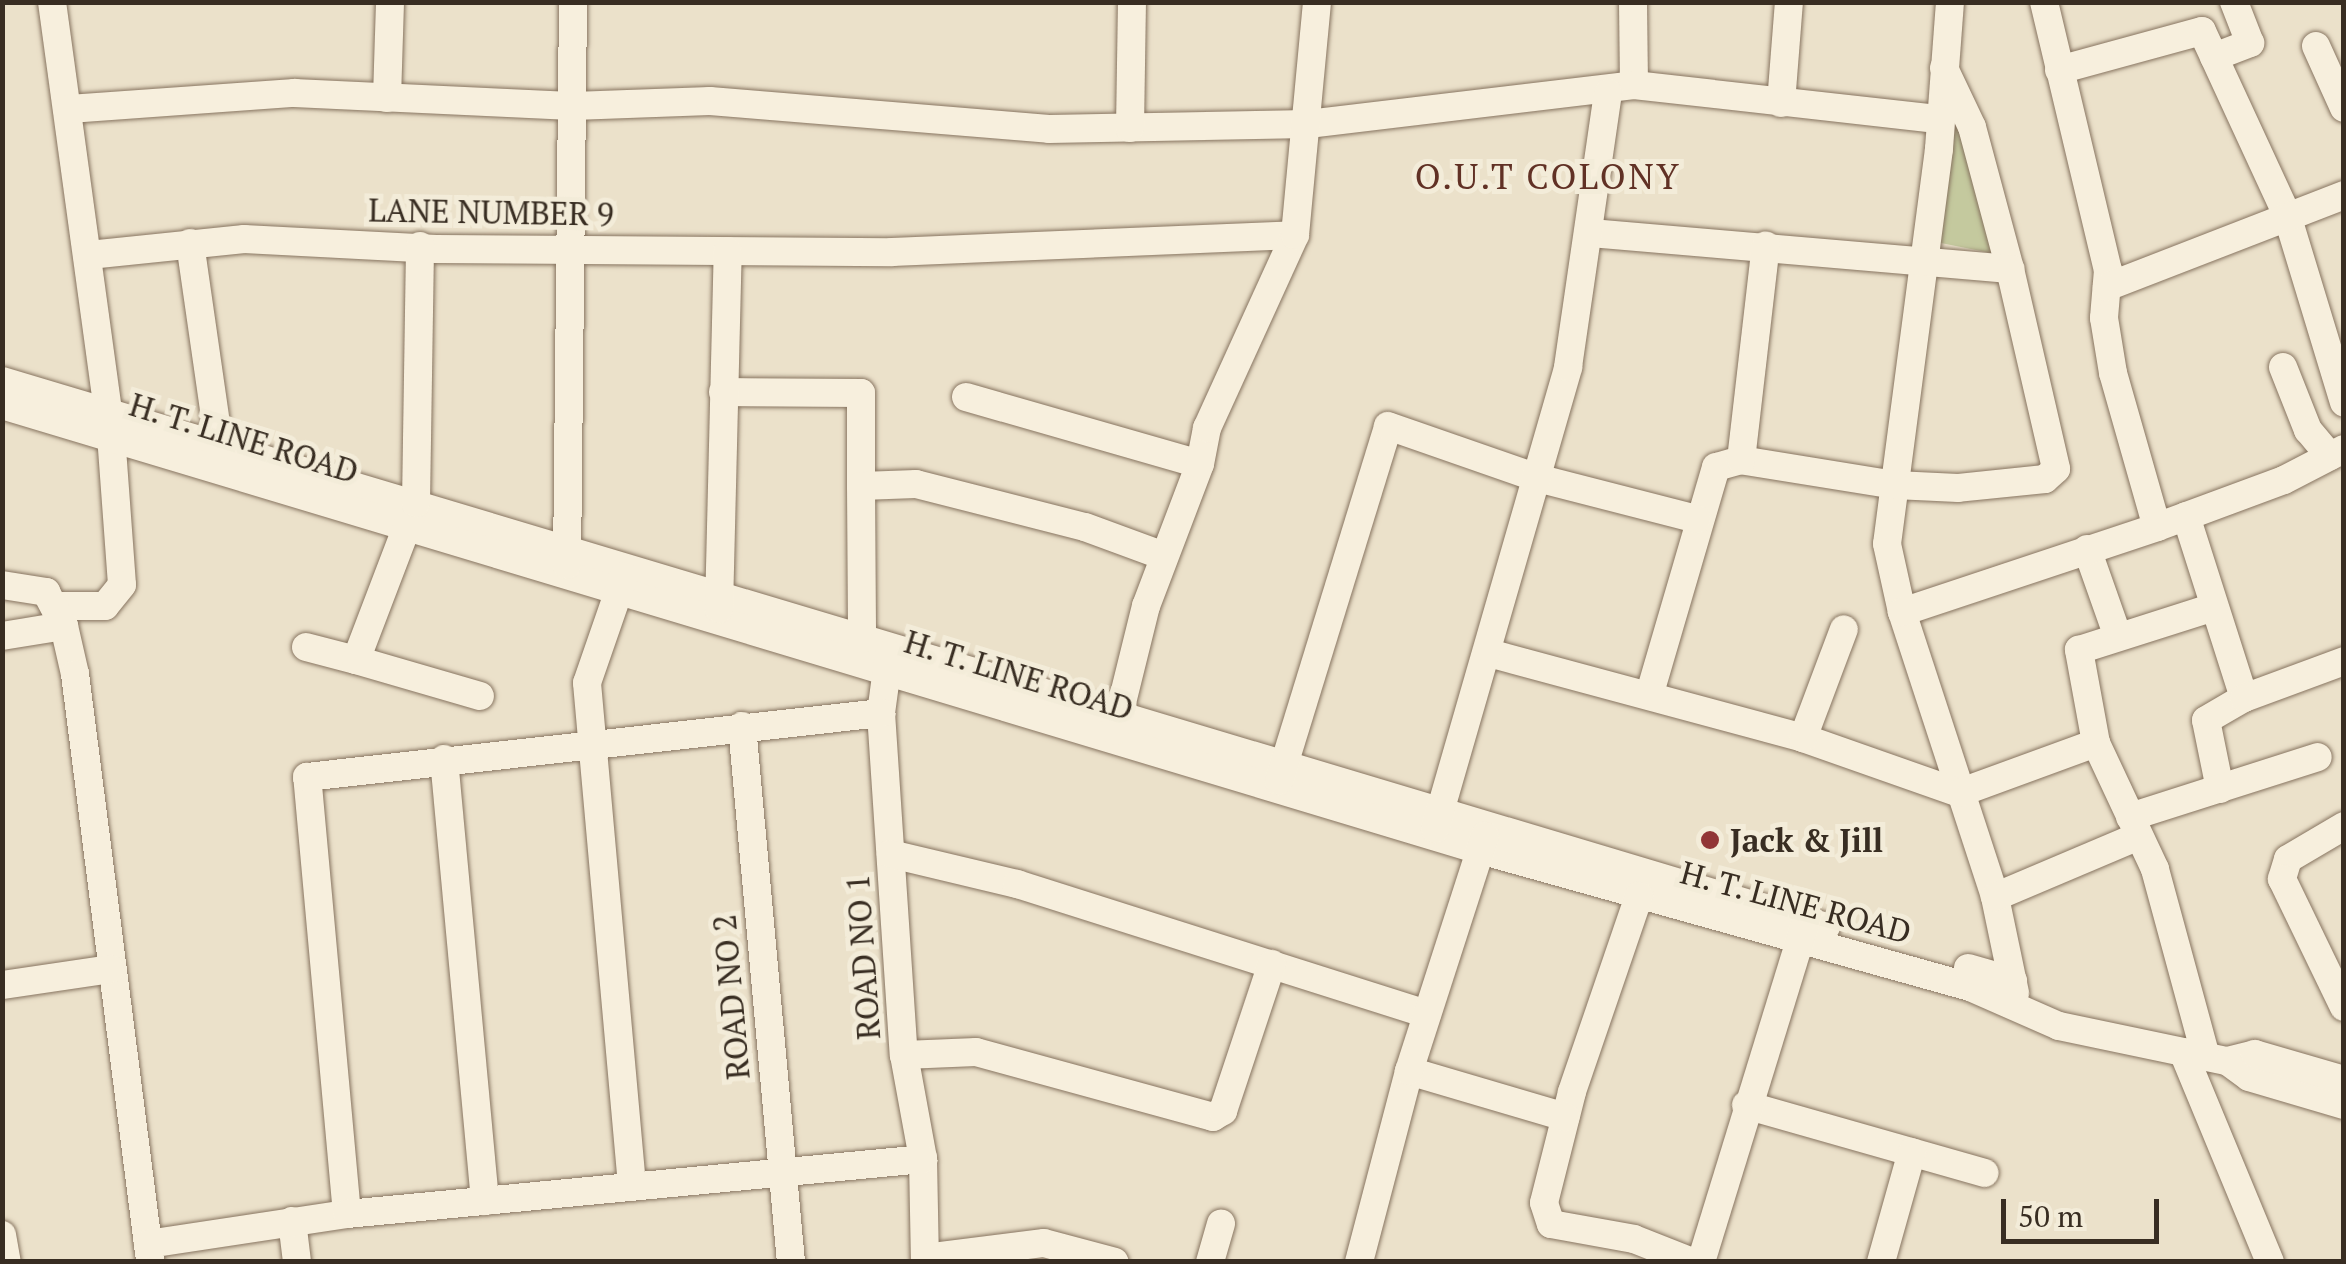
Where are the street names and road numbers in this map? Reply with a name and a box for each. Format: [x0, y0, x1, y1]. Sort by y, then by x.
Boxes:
street label: LANE NUMBER 9 [368, 191, 614, 233]
street label: H. T. LINE ROAD [124, 385, 364, 491]
street label: H. T. LINE ROAD [899, 622, 1139, 728]
street label: H. T. LINE ROAD [1675, 852, 1917, 952]
street label: ROAD NO 1 [838, 873, 888, 1041]
street label: ROAD NO 2 [705, 913, 757, 1081]

